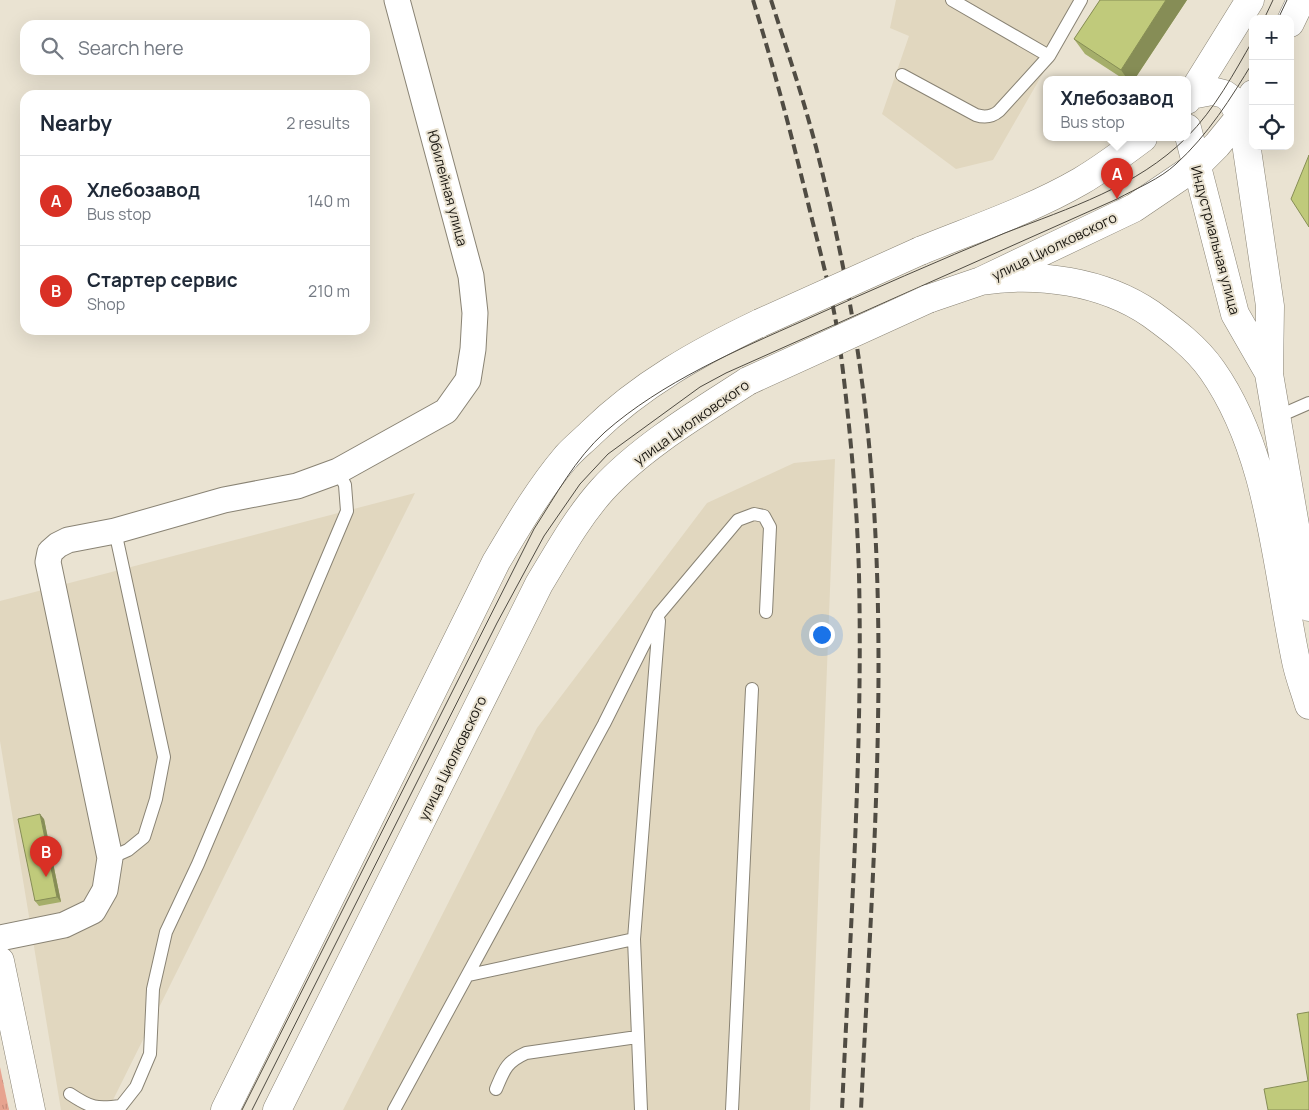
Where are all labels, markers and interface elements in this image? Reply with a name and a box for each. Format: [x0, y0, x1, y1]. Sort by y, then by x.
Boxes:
map controls [1249, 15, 1294, 150]
button: + [1249, 15, 1294, 60]
search box [20, 20, 370, 75]
icon: search [38, 34, 66, 62]
text: Search here [78, 35, 184, 61]
button: − [1249, 60, 1294, 105]
popup [1043, 76, 1191, 141]
text: Хлебозавод [1060, 85, 1174, 111]
button: locate [1249, 105, 1294, 150]
text: Nearby [40, 109, 112, 137]
text: Bus stop [1060, 111, 1125, 133]
text: 2 results [286, 112, 350, 134]
street label: Юбилейная улица [423, 128, 473, 248]
pin: A [1101, 158, 1133, 199]
street label: Индустриальная улица [1187, 163, 1245, 317]
text: Хлебозавод [87, 177, 200, 203]
text: A [51, 190, 61, 212]
text: 140 m [308, 190, 350, 212]
text: Bus stop [87, 203, 151, 225]
street label: улица Циолковского [988, 207, 1120, 285]
text: Стартер сервис [87, 267, 238, 293]
text: B [51, 280, 61, 302]
text: 210 m [308, 280, 350, 302]
text: Shop [87, 293, 125, 315]
street label: улица Циолковского [630, 375, 752, 469]
your location [809, 622, 835, 648]
street label: улица Циолковского [413, 692, 491, 824]
pin: B [30, 836, 62, 877]

